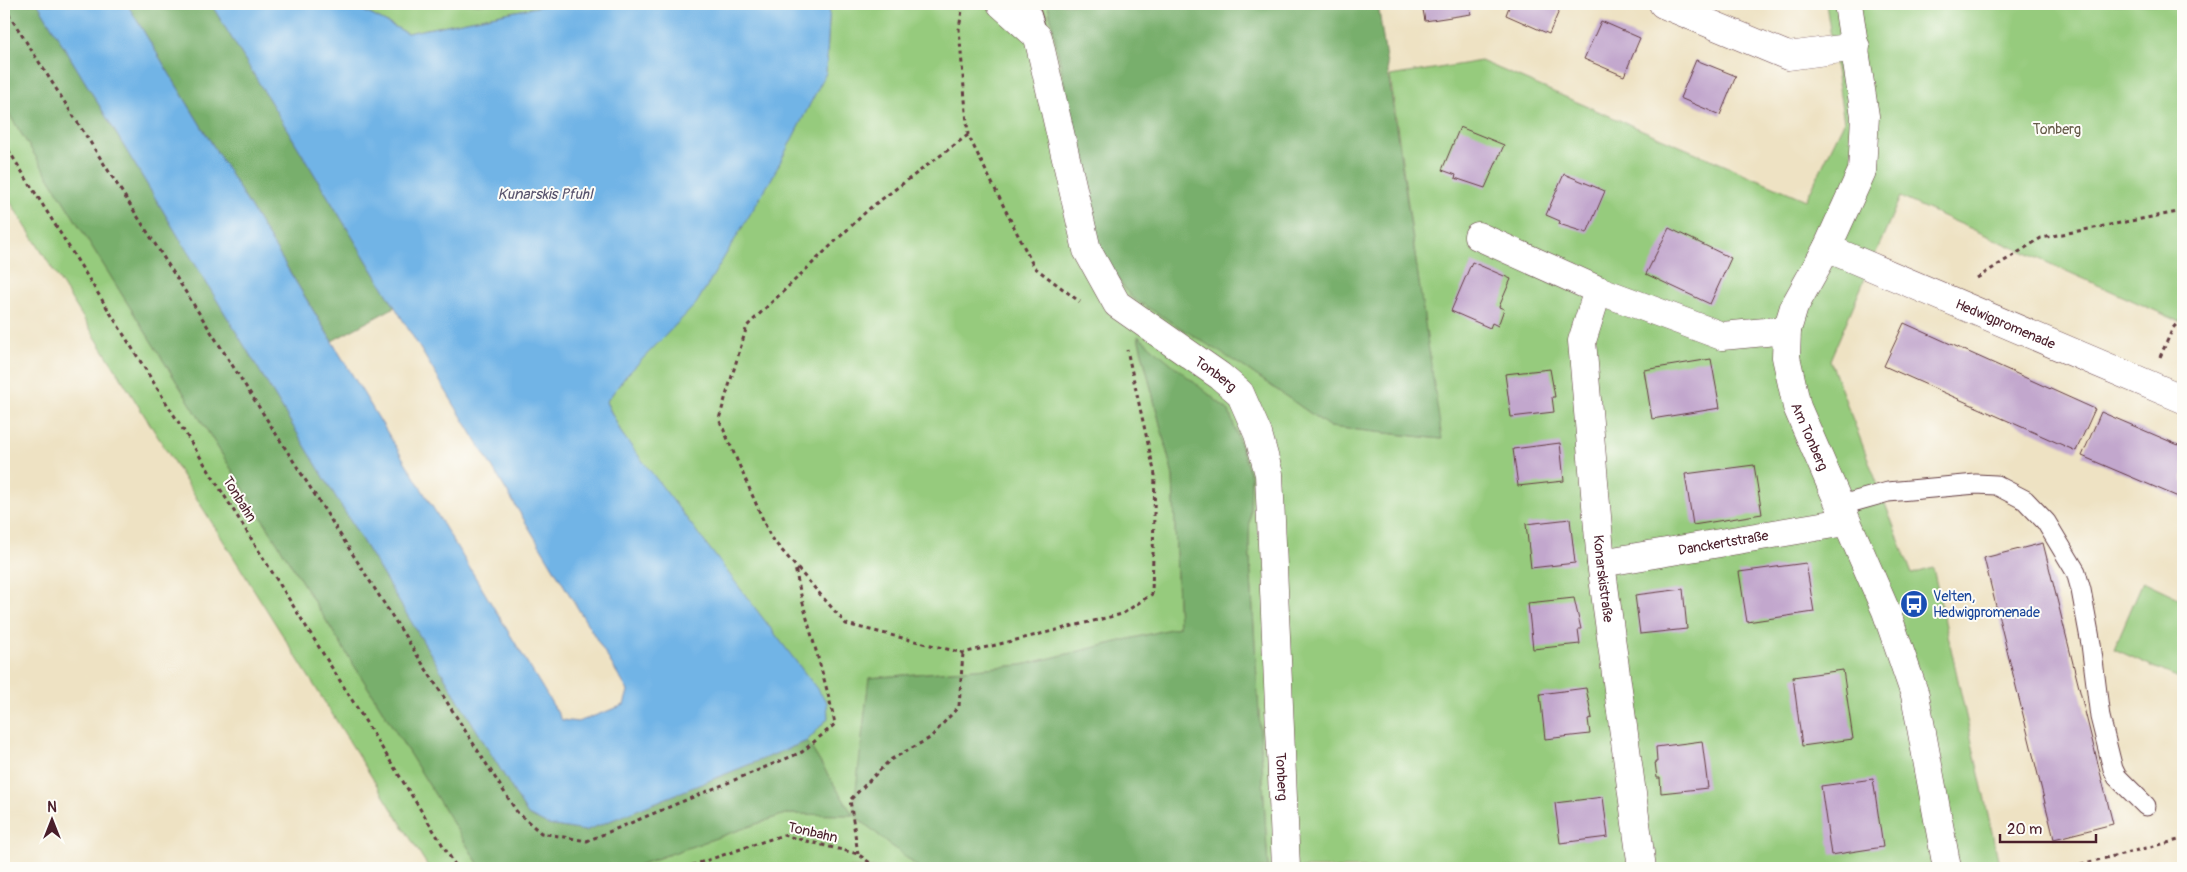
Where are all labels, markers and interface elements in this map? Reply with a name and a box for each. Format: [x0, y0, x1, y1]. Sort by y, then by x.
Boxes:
park label: Tonberg [2033, 121, 2081, 138]
water label: Kunarskis Pfuhl [498, 185, 594, 204]
street label: Hedwigpromenade [1953, 296, 2058, 353]
street label: Tonberg [1191, 353, 1240, 396]
street label: Am Tonberg [1787, 400, 1832, 473]
street label: Tonbahn [219, 473, 260, 525]
street label: Danckertstraße [1677, 527, 1770, 559]
street label: Konarskistraße [1590, 534, 1617, 623]
place label: Velten, Hedwigpromenade [1933, 588, 2040, 621]
bus stop icon: Velten, Hedwigpromenade [1899, 589, 1929, 619]
street label: Tonberg [1272, 752, 1291, 801]
north arrow [28, 794, 78, 844]
text: N [47, 799, 57, 816]
scale bar [2000, 812, 2096, 844]
street label: Tonbahn [786, 819, 839, 846]
text: 20 m [2007, 820, 2042, 839]

